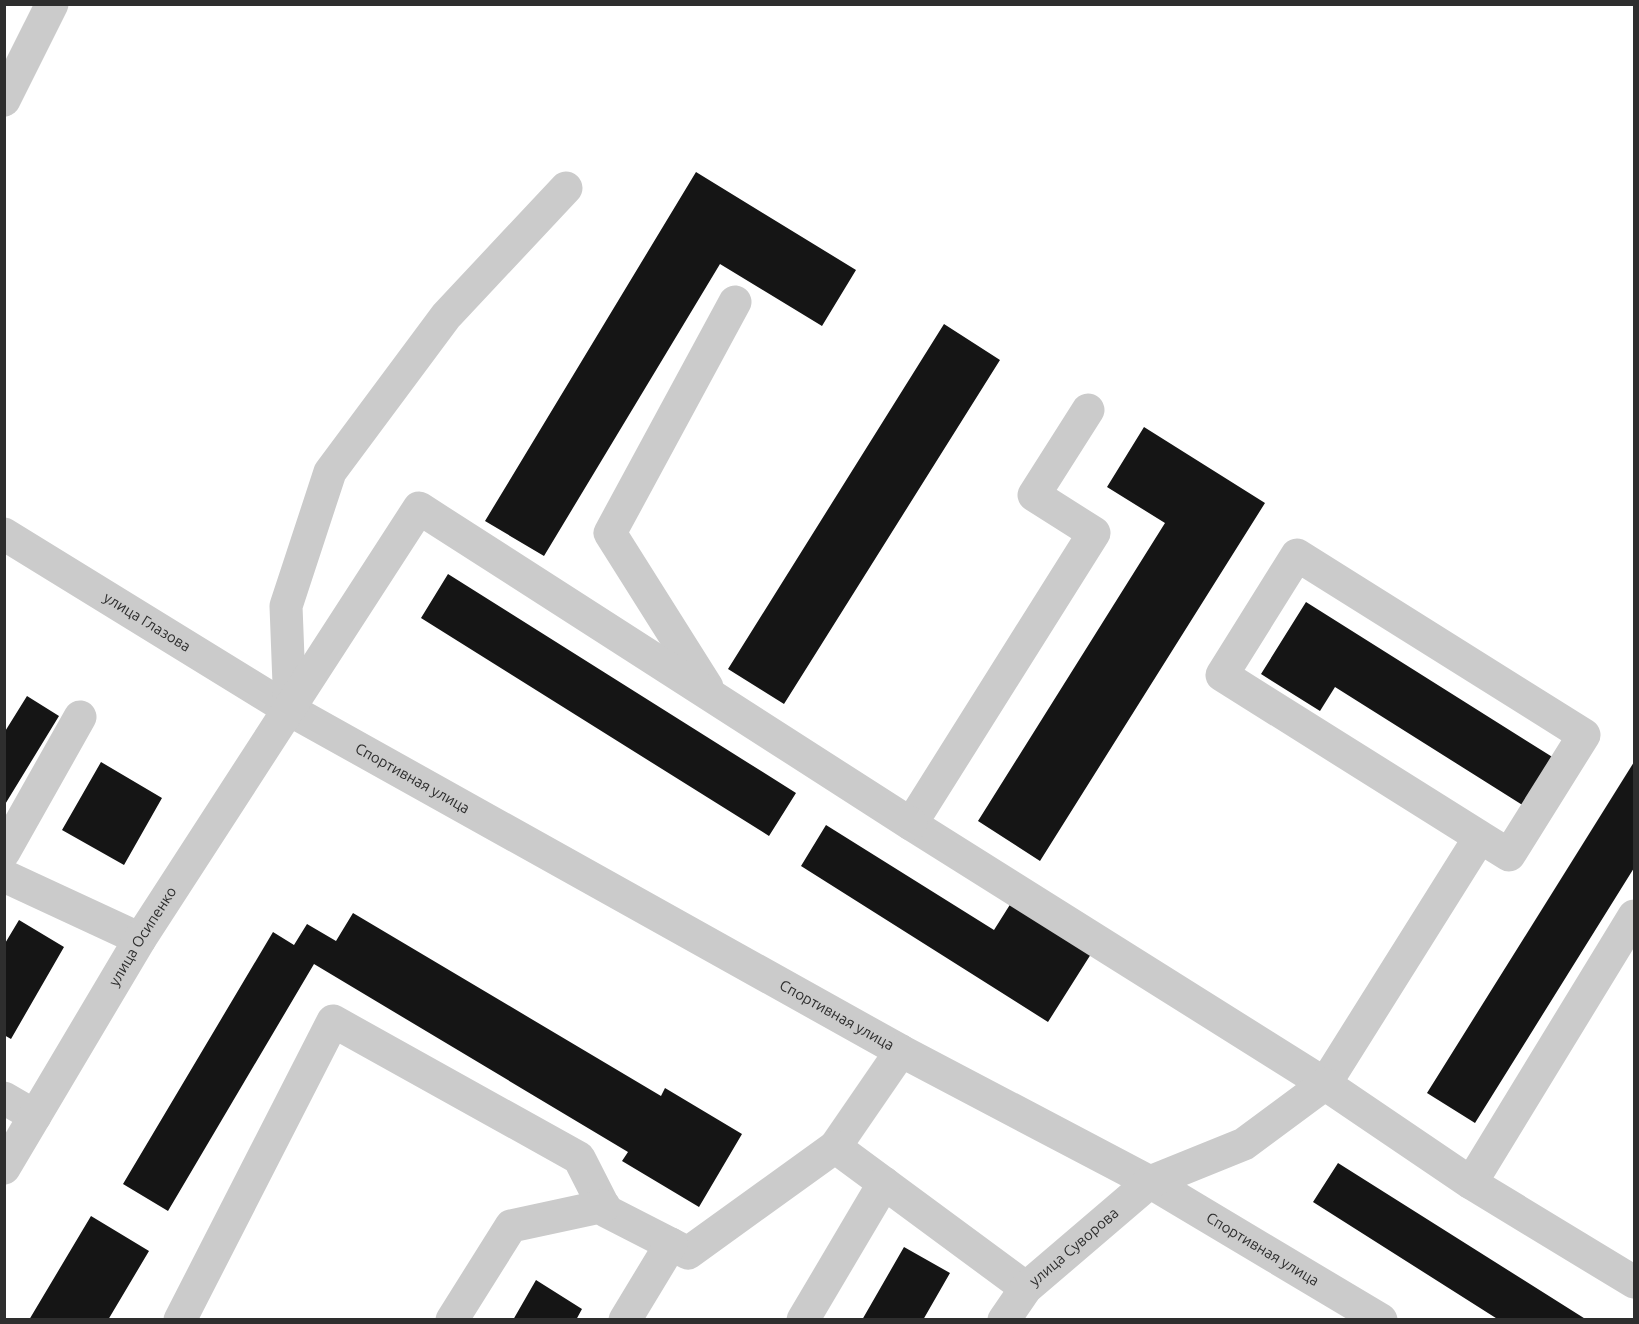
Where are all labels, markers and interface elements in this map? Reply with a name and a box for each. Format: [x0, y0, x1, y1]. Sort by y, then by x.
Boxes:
street label: улица Глазова [101, 588, 194, 655]
street label: Спортивная улица [352, 739, 473, 817]
street label: улица Осипенко [105, 883, 180, 989]
street label: Спортивная улица [777, 976, 897, 1053]
street label: улица Суворова [1026, 1204, 1122, 1289]
street label: Спортивная улица [1203, 1209, 1322, 1289]

